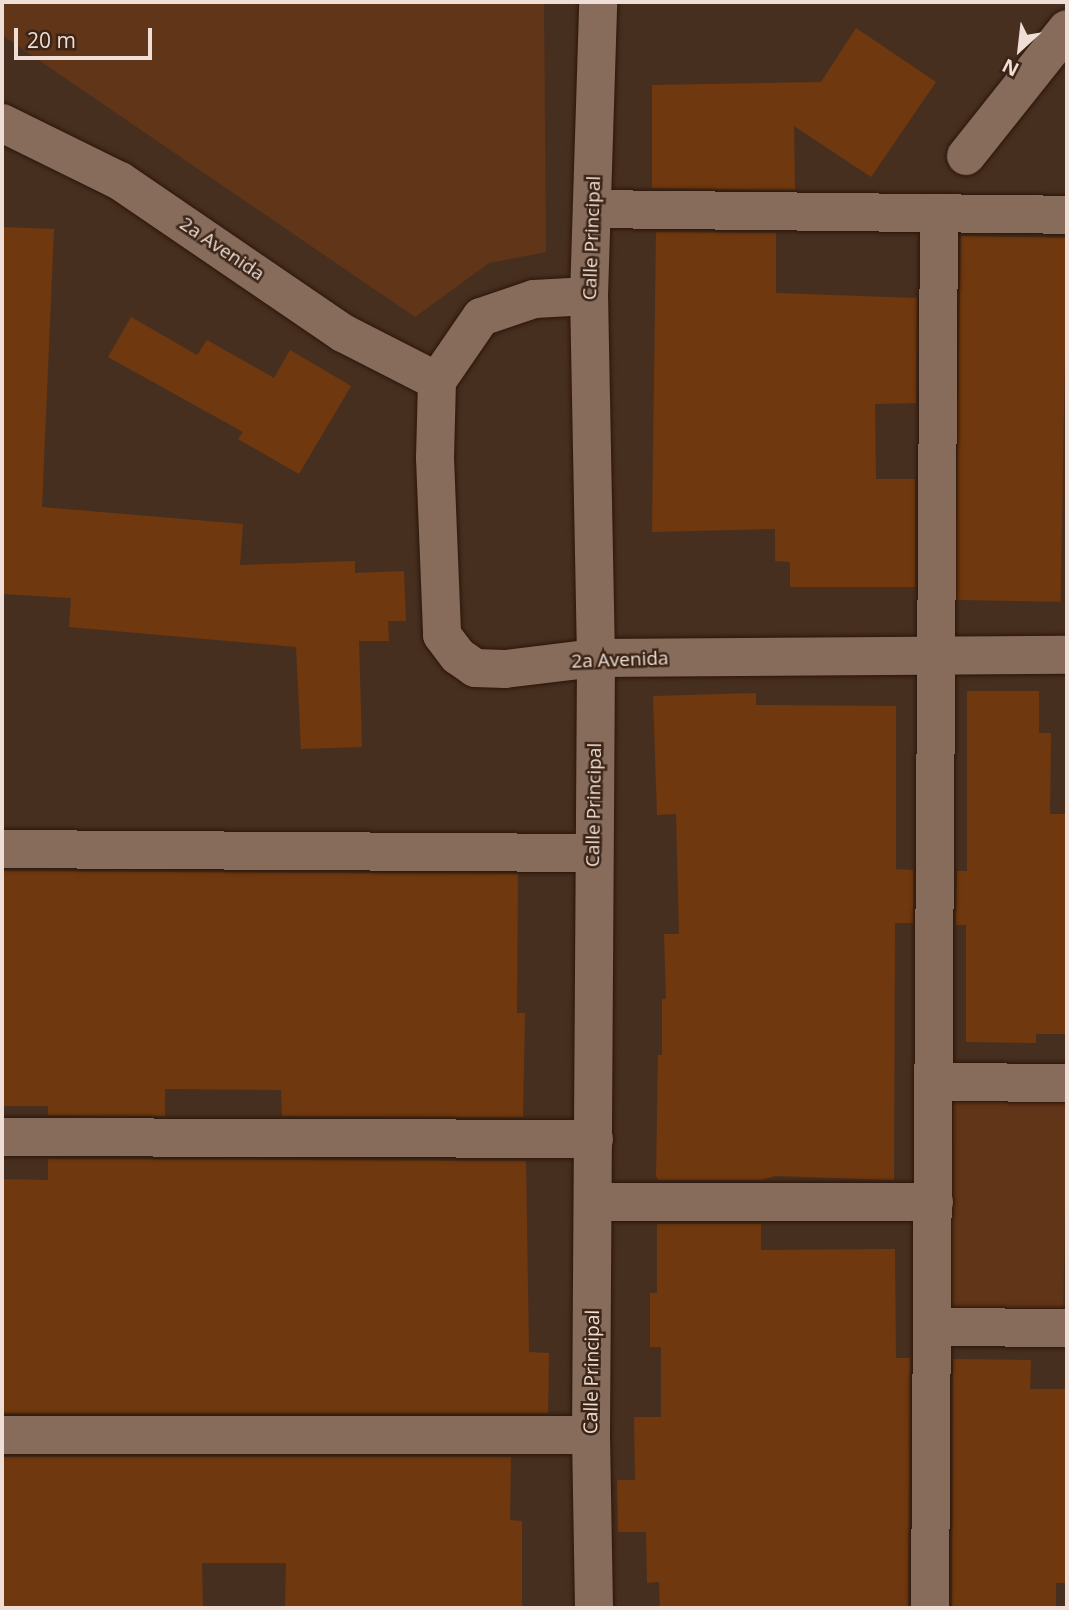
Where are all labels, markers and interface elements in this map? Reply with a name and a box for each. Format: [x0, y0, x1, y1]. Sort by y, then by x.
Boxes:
scale bar [18, 14, 156, 58]
north arrow [985, 14, 1055, 84]
text: 20 m [27, 26, 76, 54]
text: N [998, 53, 1023, 83]
street label: Calle Principal [578, 176, 606, 300]
street label: 2a Avenida [175, 212, 269, 286]
street label: 2a Avenida [571, 647, 669, 673]
street label: Calle Principal [582, 743, 606, 867]
street label: Calle Principal [580, 1310, 604, 1434]

